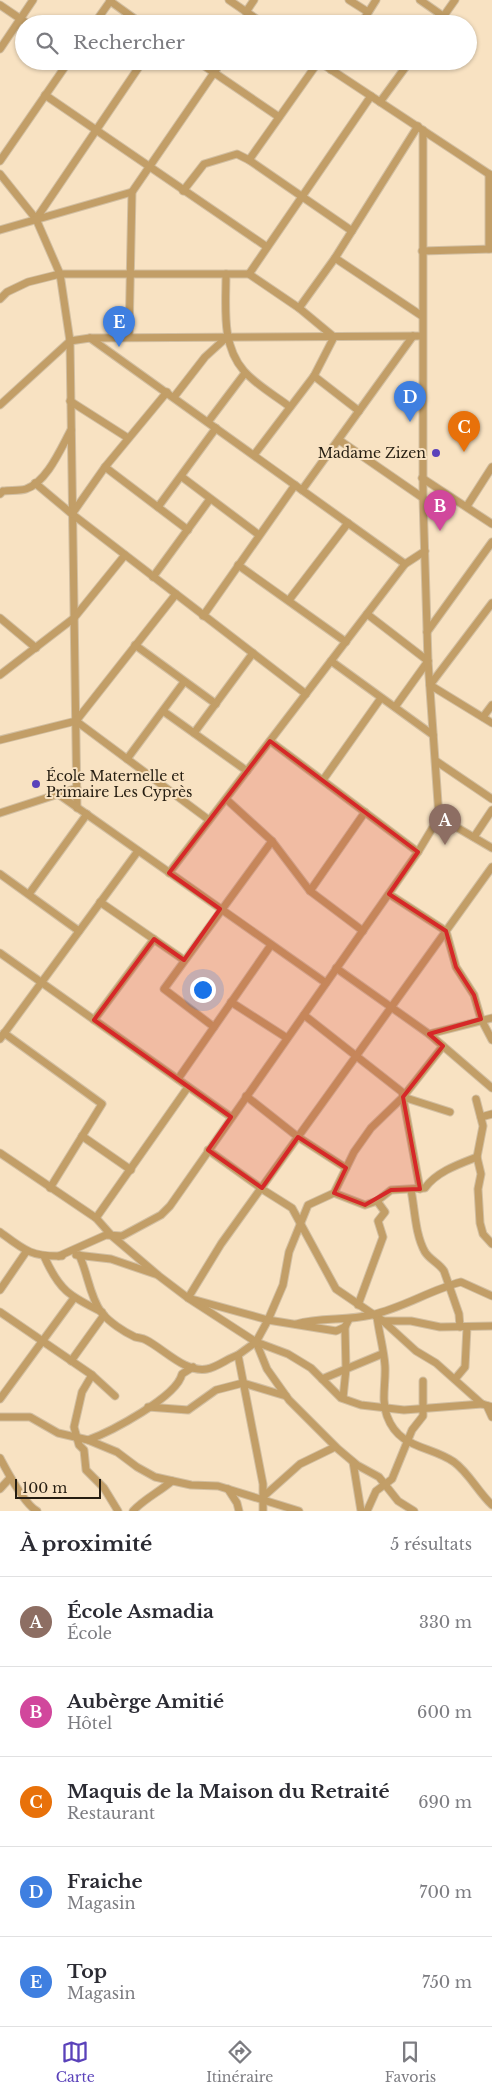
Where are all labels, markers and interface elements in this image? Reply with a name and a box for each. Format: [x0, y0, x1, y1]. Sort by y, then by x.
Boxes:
search box [15, 15, 477, 70]
icon: search [33, 29, 61, 57]
text: Rechercher [73, 31, 185, 54]
pin: E [103, 306, 135, 347]
pin: D [394, 381, 426, 422]
pin: C [448, 411, 480, 452]
place label: Madame Zizen [318, 444, 426, 462]
marker: Madame Zizen [430, 447, 442, 459]
pin: B [424, 490, 456, 531]
place label: École Maternelle et Primaire Les Cyprès [46, 767, 192, 801]
marker: École Maternelle et Primaire Les Cyprès [30, 778, 42, 790]
pin: A [429, 804, 461, 845]
your location [190, 977, 216, 1003]
scale bar [15, 1476, 101, 1499]
text: 100 m [22, 1479, 67, 1497]
text: À proximité [20, 1531, 152, 1557]
text: 5 résultats [390, 1534, 472, 1554]
text: École Asmadia [67, 1600, 214, 1623]
text: A [30, 1612, 42, 1632]
text: 330 m [419, 1612, 472, 1632]
text: École [67, 1623, 112, 1643]
text: Aubèrge Amitié [67, 1690, 224, 1713]
text: B [30, 1702, 42, 1722]
text: 600 m [417, 1702, 472, 1722]
text: Hôtel [67, 1713, 112, 1733]
text: Maquis de la Maison du Retraité [67, 1780, 390, 1803]
text: C [29, 1792, 43, 1812]
text: 690 m [418, 1792, 472, 1812]
text: Restaurant [67, 1803, 155, 1823]
text: Fraiche [67, 1870, 143, 1893]
text: D [29, 1882, 43, 1902]
text: 700 m [419, 1882, 472, 1902]
text: Magasin [67, 1893, 136, 1913]
text: Top [67, 1960, 107, 1983]
text: E [30, 1972, 42, 1992]
text: 750 m [422, 1972, 472, 1992]
text: Magasin [67, 1983, 136, 2003]
tab: Carte [56, 2038, 95, 2086]
tab: Itinéraire [206, 2038, 273, 2086]
tab: Favoris [385, 2038, 436, 2086]

